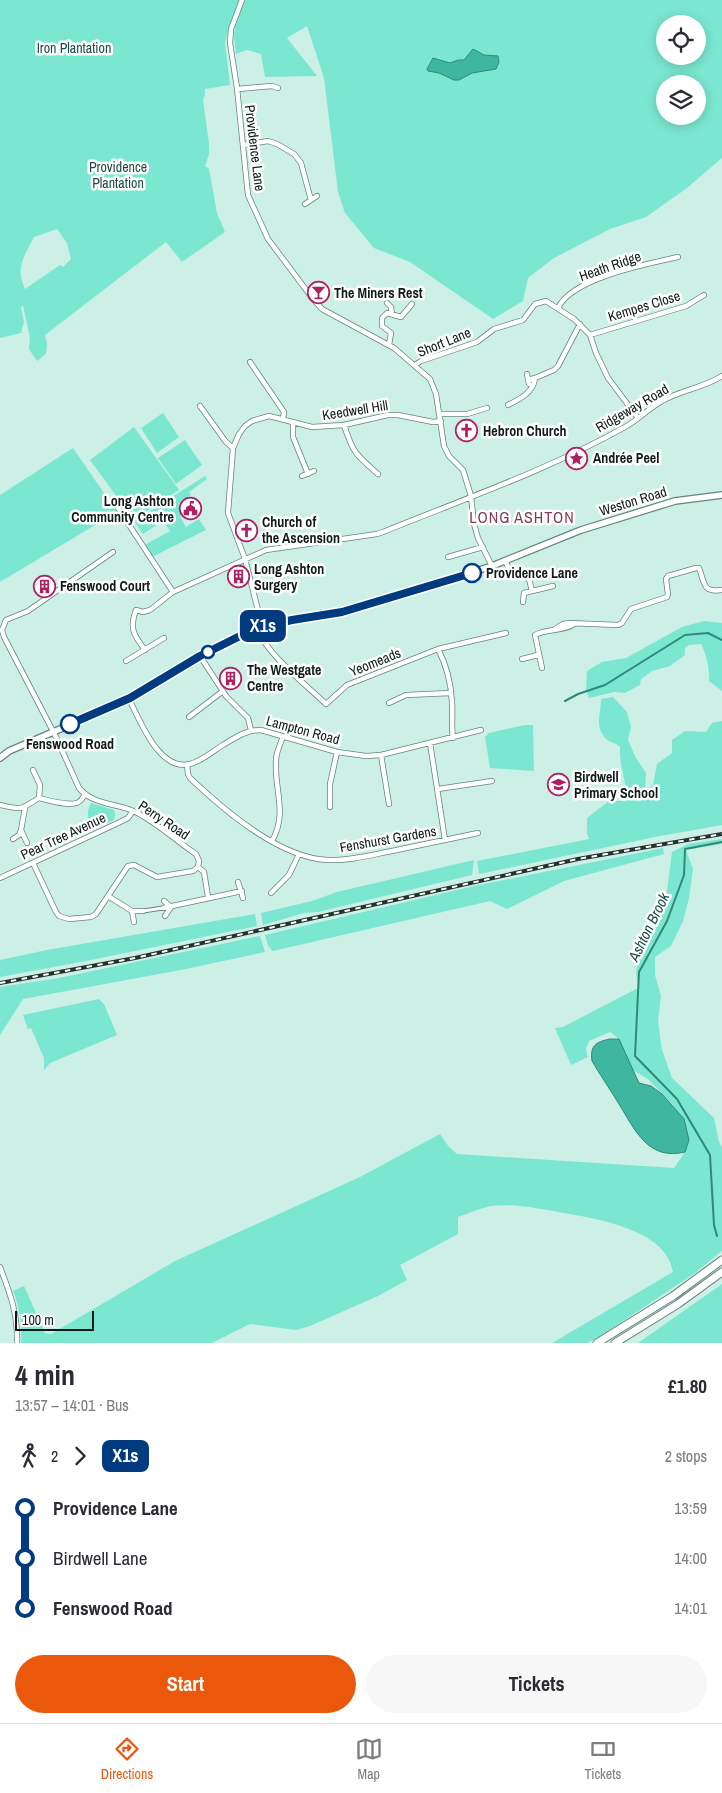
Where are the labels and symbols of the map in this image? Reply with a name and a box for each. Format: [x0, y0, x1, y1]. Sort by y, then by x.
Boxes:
park label: Iron Plantation [37, 39, 111, 57]
street label: Providence Lane [241, 104, 269, 192]
park label: Providence Plantation [89, 158, 147, 192]
street label: Heath Ridge [577, 247, 643, 285]
bar icon: The Miners Rest [306, 281, 330, 305]
place label: The Miners Rest [334, 284, 423, 302]
street label: Kempes Close [606, 286, 682, 326]
street label: Short Lane [415, 323, 473, 361]
street label: Ridgeway Road [592, 380, 672, 436]
street label: Keedwell Hill [321, 396, 389, 424]
church icon: Hebron Church [455, 419, 479, 443]
place label: Hebron Church [483, 422, 567, 440]
place icon: Andrée Peel [565, 446, 589, 470]
place label: Andrée Peel [593, 449, 659, 467]
street label: Weston Road [597, 482, 669, 520]
place label: Long Ashton Community Centre [71, 492, 174, 526]
public building icon: Long Ashton Community Centre [178, 497, 202, 521]
district label: LONG ASHTON [469, 506, 575, 528]
place label: Church of the Ascension [262, 513, 340, 547]
church icon: Church of the Ascension [234, 518, 258, 542]
place label: Long Ashton Surgery [254, 560, 324, 594]
marker: Providence Lane [462, 563, 482, 583]
place label: Providence Lane [486, 564, 578, 582]
building icon: Long Ashton Surgery [226, 565, 250, 589]
building icon: Fenswood Court [32, 574, 56, 598]
place label: Fenswood Court [60, 577, 150, 595]
line badge: X1s [234, 610, 292, 642]
street label: Yeomeads [347, 643, 404, 680]
unlabelled marker [201, 645, 215, 659]
place label: The Westgate Centre [247, 661, 321, 695]
building icon: The Westgate Centre [219, 666, 243, 690]
street label: Lampton Road [264, 712, 342, 748]
marker: Fenswood Road [60, 714, 80, 734]
place label: Fenswood Road [26, 735, 114, 753]
place label: Birdwell Primary School [574, 768, 658, 802]
school or university icon: Birdwell Primary School [546, 773, 570, 797]
street label: Perry Road [135, 796, 193, 844]
street label: Pear Tree Avenue [18, 808, 108, 864]
street label: Fenshurst Gardens [338, 822, 438, 856]
water label: Ashton Brook [622, 888, 675, 965]
scale bar [15, 1308, 94, 1331]

